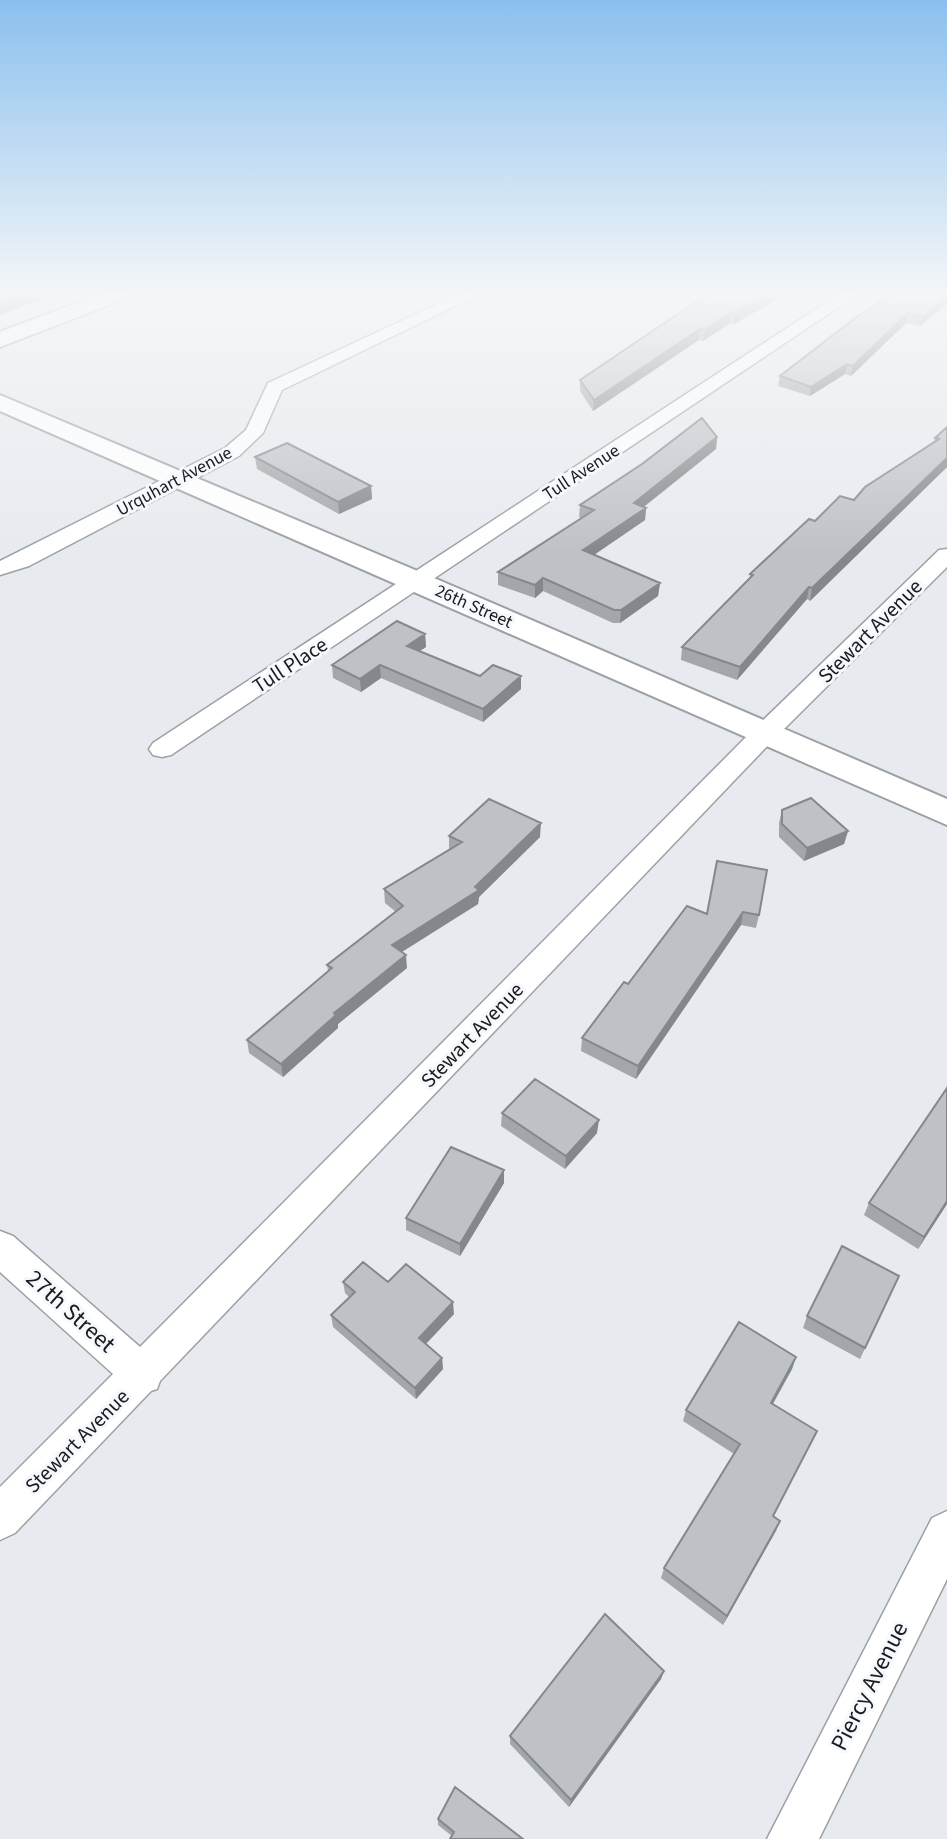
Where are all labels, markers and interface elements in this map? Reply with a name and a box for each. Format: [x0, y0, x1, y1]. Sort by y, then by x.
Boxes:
street label: Tull Avenue [538, 438, 625, 507]
street label: Urquhart Avenue [112, 440, 237, 522]
street label: Stewart Avenue [811, 572, 929, 690]
street label: 26th Street [431, 578, 517, 635]
street label: Tull Place [247, 630, 333, 700]
street label: Stewart Avenue [414, 975, 530, 1095]
street label: 27th Street [18, 1262, 123, 1361]
street label: Stewart Avenue [18, 1382, 136, 1500]
street label: Piercy Avenue [822, 1616, 917, 1757]

